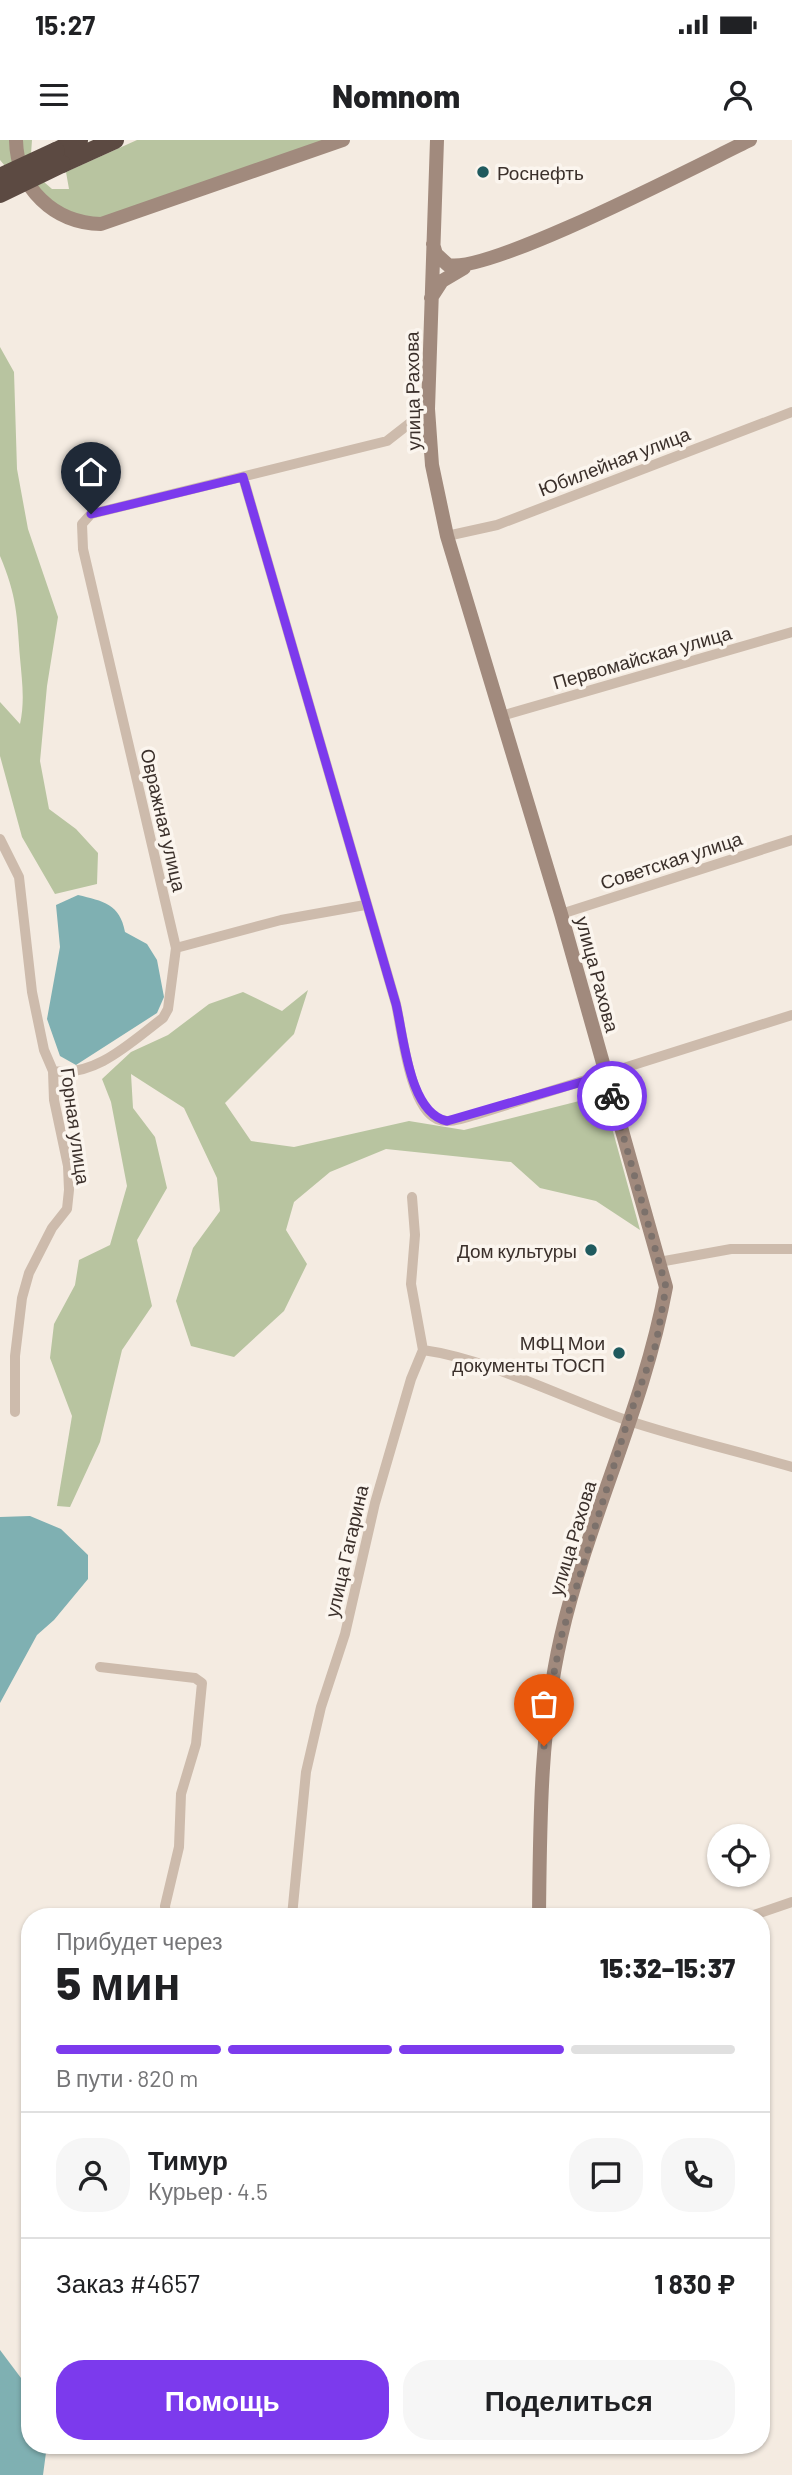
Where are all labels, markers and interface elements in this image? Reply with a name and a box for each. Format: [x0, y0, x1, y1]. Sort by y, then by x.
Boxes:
text: 15:27 [35, 9, 95, 40]
icon: menu [35, 76, 73, 114]
text: Nomnom [332, 76, 460, 114]
icon: person [719, 76, 757, 114]
place label: Роснефть [497, 161, 584, 184]
marker: Роснефть [475, 164, 491, 180]
street label: улица Рахова [399, 331, 425, 451]
street label: Юбилейная улица [535, 421, 693, 500]
pin [61, 442, 121, 514]
icon: home [72, 453, 110, 491]
street label: Первомайская улица [550, 620, 734, 693]
street label: Овражная улица [136, 746, 192, 894]
street label: Советская улица [597, 826, 745, 894]
street label: улица Рахова [571, 914, 625, 1035]
courier [577, 1061, 647, 1131]
street label: Горная улица [56, 1066, 96, 1186]
icon: bike [593, 1077, 631, 1115]
place label: Дом культуры [457, 1239, 577, 1262]
marker: Дом культуры [583, 1242, 599, 1258]
place label: МФЦ Мои документы ТОСП [452, 1331, 605, 1376]
marker: МФЦ Мои документы ТОСП [611, 1345, 627, 1361]
street label: улица Рахова [544, 1477, 601, 1598]
street label: улица Гагарина [320, 1482, 373, 1619]
pin [514, 1674, 574, 1746]
icon: bag [525, 1685, 563, 1723]
map controls [707, 1824, 770, 1887]
button: locate [707, 1824, 770, 1887]
text: Прибудет через [56, 1927, 223, 1955]
text: 15:32–15:37 [600, 1952, 735, 1983]
text: 5 мин [56, 1954, 180, 2009]
text: В пути · 820 m [56, 2064, 198, 2092]
button: person [56, 2138, 130, 2212]
button: chat [569, 2138, 643, 2212]
button: phone [661, 2138, 735, 2212]
text: Тимур [148, 2144, 228, 2175]
text: Курьер · 4.5 [148, 2177, 268, 2205]
text: Заказ #4657 [56, 2267, 200, 2298]
text: 1 830 ₽ [654, 2268, 735, 2299]
button: Помощь [56, 2360, 389, 2440]
button: Поделиться [403, 2360, 735, 2440]

